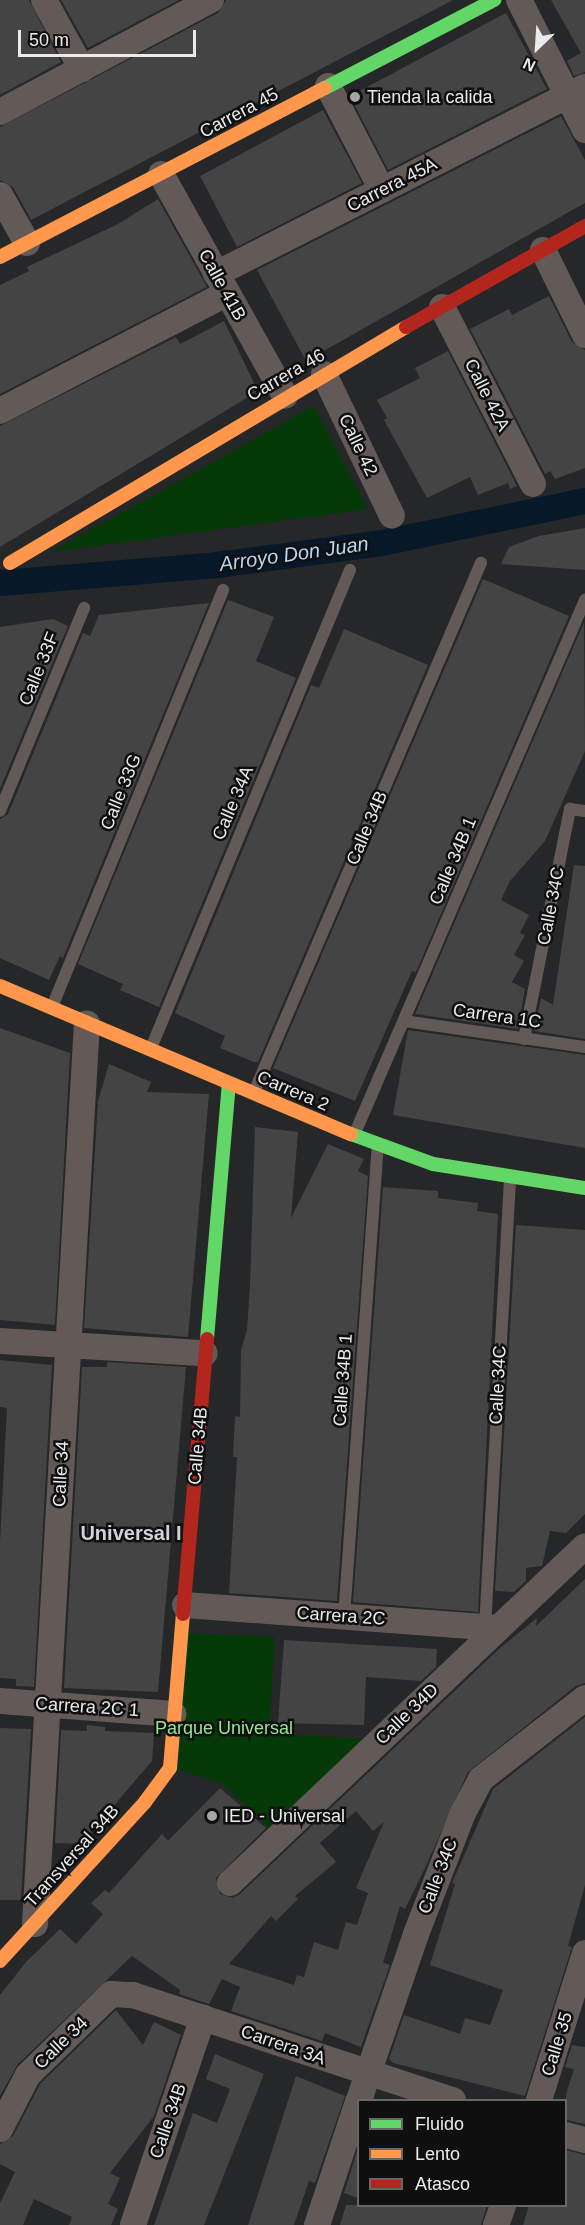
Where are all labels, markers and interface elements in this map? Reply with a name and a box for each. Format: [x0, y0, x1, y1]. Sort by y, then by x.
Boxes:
scale bar [21, 18, 200, 56]
north arrow [507, 18, 567, 78]
text: 50 m [29, 30, 69, 50]
text: N [520, 55, 538, 75]
street label: Carrera 45 [196, 83, 282, 143]
place label: Tienda la calida [367, 86, 492, 108]
marker: Tienda la calida [348, 90, 362, 104]
street label: Carrera 45A [343, 153, 441, 217]
street label: Calle 41B [194, 246, 250, 324]
street label: Carrera 46 [243, 344, 329, 406]
street label: Calle 42A [460, 355, 514, 435]
street label: Calle 42 [334, 411, 382, 479]
water label: Arroyo Don Juan [218, 532, 370, 576]
street label: Calle 33F [15, 629, 63, 709]
street label: Calle 33G [96, 751, 146, 833]
street label: Calle 34A [208, 763, 258, 843]
street label: Calle 34B [342, 788, 392, 868]
street label: Calle 34B 1 [425, 814, 481, 908]
street label: Calle 34C [533, 865, 569, 947]
street label: Carrera 1C [451, 999, 543, 1033]
street label: Carrera 2 [254, 1066, 332, 1116]
street label: Calle 34B 1 [329, 1333, 357, 1427]
street label: Calle 34C [485, 1345, 511, 1425]
street label: Calle 34B [184, 1406, 212, 1486]
street label: Calle 34 [48, 1440, 74, 1508]
district label: Universal I [80, 1521, 182, 1545]
street label: Carrera 2C [296, 1602, 386, 1630]
street label: Calle 34D [371, 1679, 443, 1749]
street label: Carrera 2C 1 [34, 1693, 140, 1721]
park label: Parque Universal [155, 1717, 293, 1739]
street label: Transversal 34B [20, 1800, 124, 1912]
place label: IED - Universal [224, 1805, 345, 1827]
marker: IED - Universal [205, 1809, 219, 1823]
street label: Calle 34C [414, 1835, 462, 1917]
street label: Calle 35 [537, 2009, 577, 2079]
street label: Calle 34 [30, 2012, 92, 2074]
street label: Carrera 3A [238, 2020, 328, 2070]
street label: Calle 34B [145, 2081, 191, 2161]
legend [357, 2099, 567, 2207]
text: Fluido [415, 2114, 464, 2134]
text: Lento [415, 2144, 460, 2164]
text: Atasco [415, 2174, 470, 2194]

